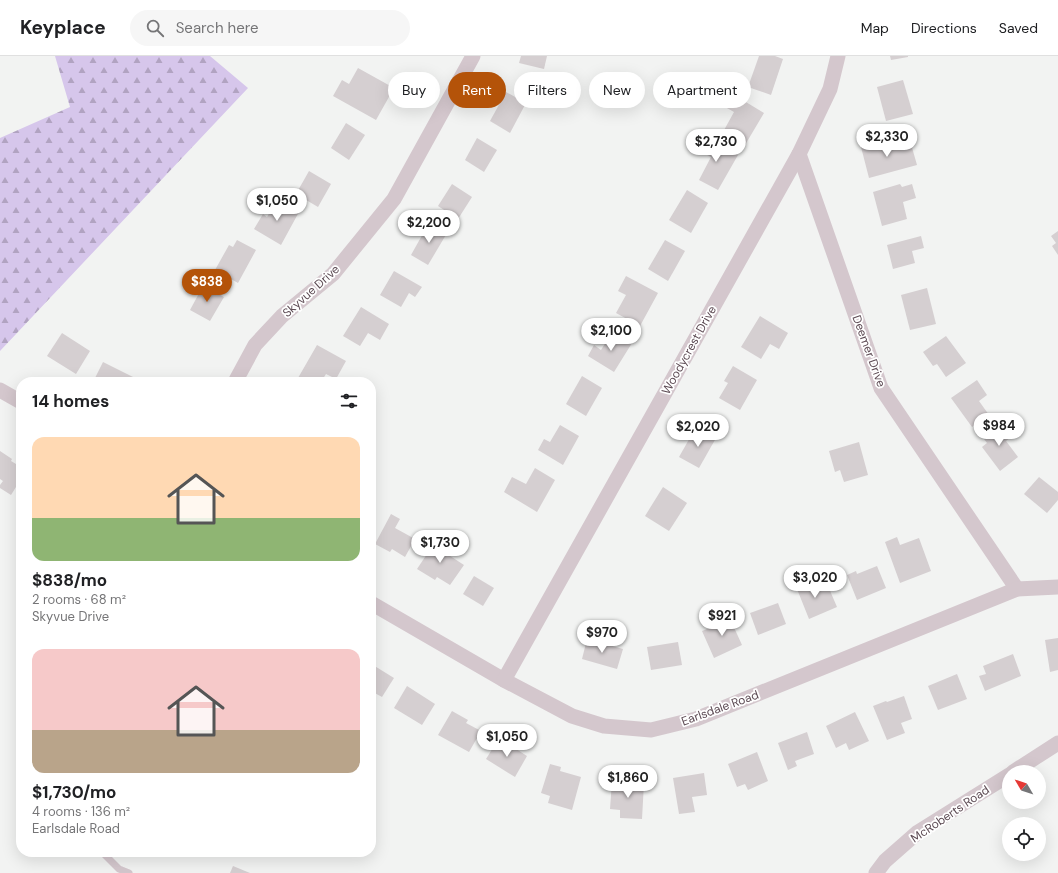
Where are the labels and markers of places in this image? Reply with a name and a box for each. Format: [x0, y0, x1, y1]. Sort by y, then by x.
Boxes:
pin: $2,330 [854, 124, 920, 158]
pin: $2,730 [683, 129, 749, 163]
pin: $1,050 [244, 188, 310, 222]
pin: $2,200 [396, 210, 462, 244]
pin: $838 [183, 269, 231, 303]
pin: $2,100 [578, 318, 644, 352]
pin: $984 [975, 413, 1023, 447]
pin: $2,020 [665, 414, 731, 448]
pin: $1,730 [407, 530, 473, 564]
pin: $3,020 [782, 565, 848, 599]
pin: $921 [698, 603, 746, 637]
pin: $970 [578, 620, 626, 654]
pin: $1,050 [474, 724, 540, 758]
pin: $1,860 [595, 765, 661, 799]

